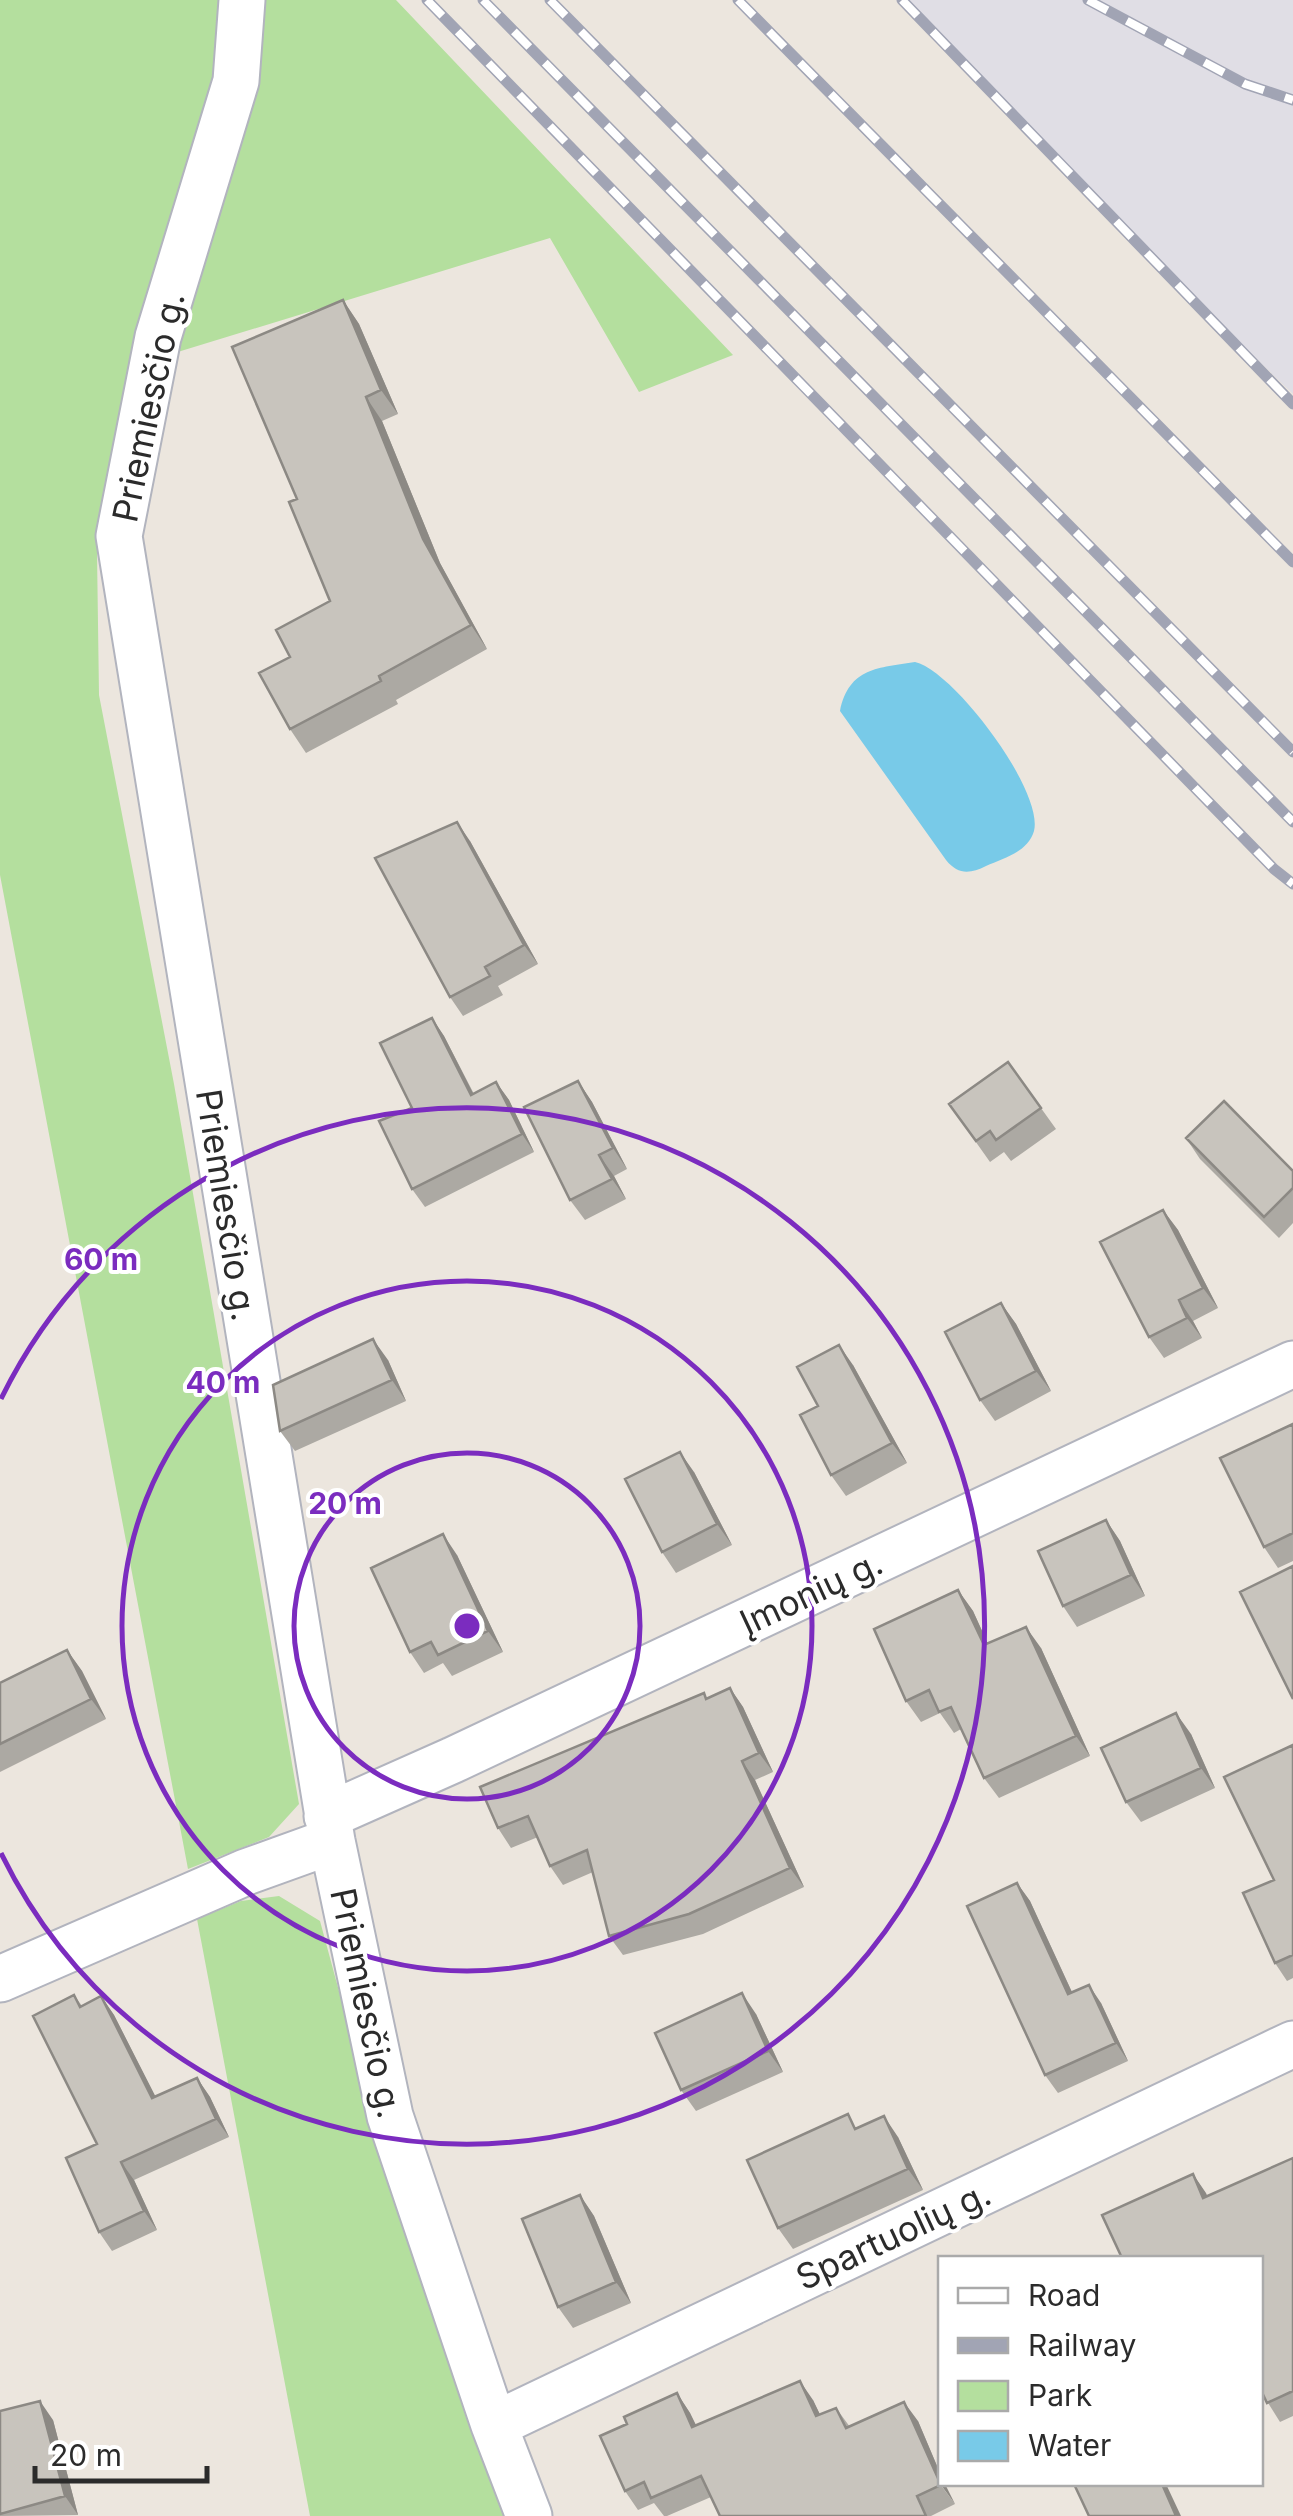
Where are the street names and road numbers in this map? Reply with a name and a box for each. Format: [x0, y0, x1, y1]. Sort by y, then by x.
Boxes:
street label: Priemiesčio g. [103, 288, 193, 526]
street label: Priemiesčio g. [188, 1086, 266, 1324]
street label: Įmonių g. [733, 1541, 889, 1643]
street label: Priemiesčio g. [322, 1884, 412, 2122]
street label: Spartuolių g. [789, 2172, 997, 2298]

